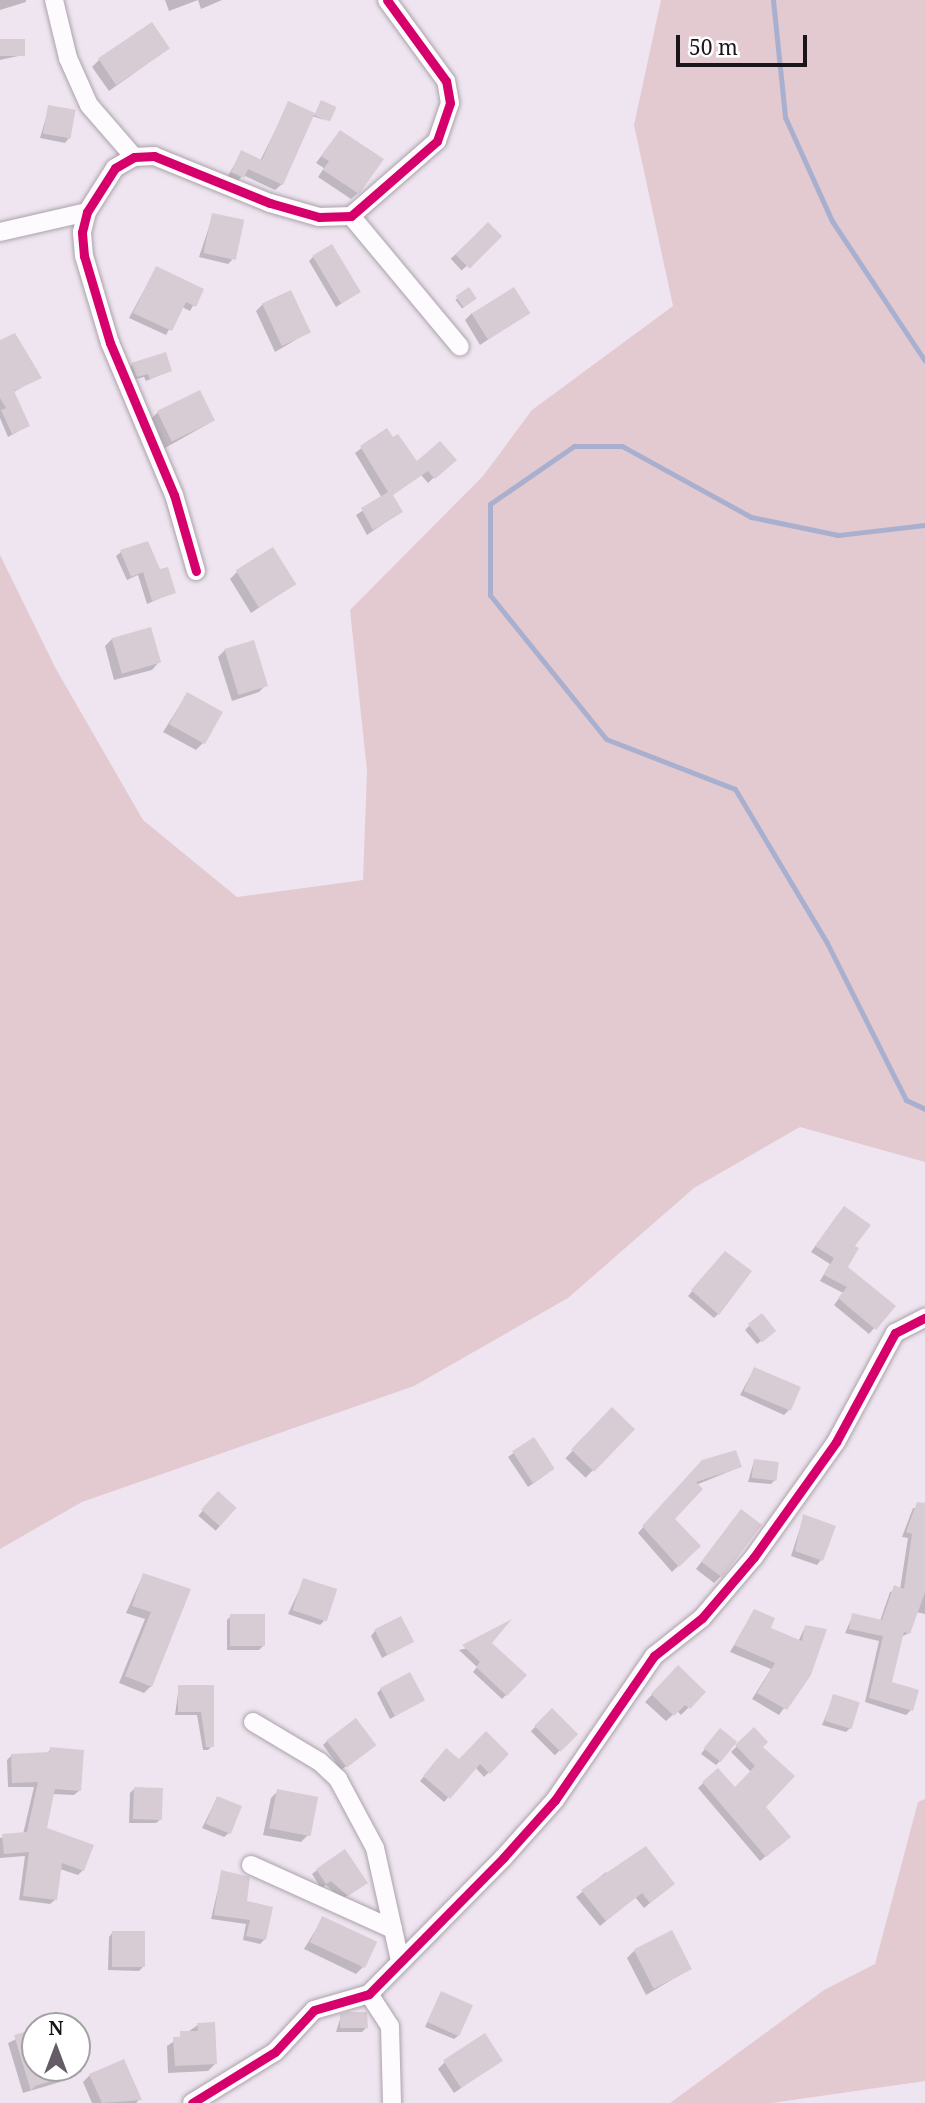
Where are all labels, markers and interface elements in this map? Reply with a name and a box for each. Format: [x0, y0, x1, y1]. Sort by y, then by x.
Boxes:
scale bar [680, 21, 811, 65]
text: 50 m [689, 33, 738, 61]
north arrow [21, 2012, 91, 2082]
text: N [49, 2015, 63, 2041]

